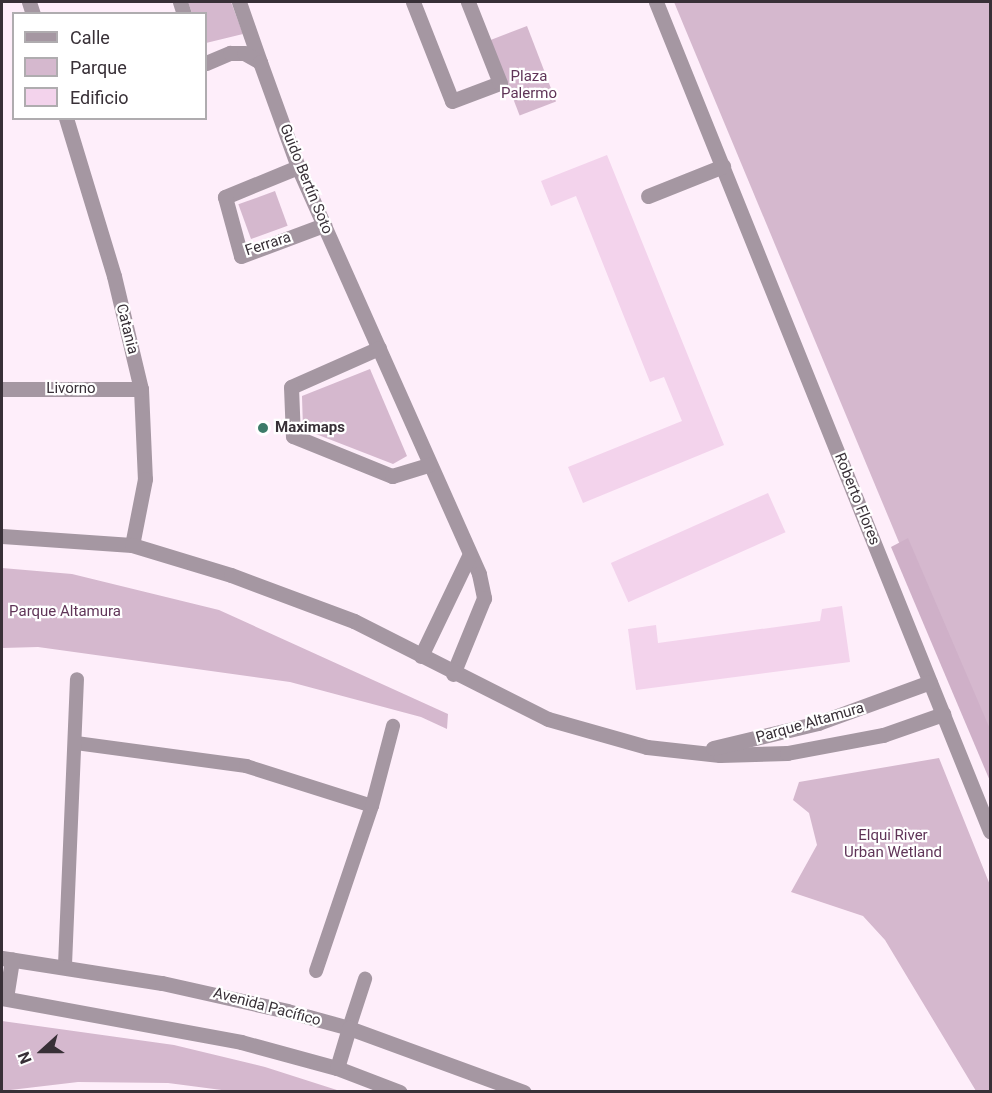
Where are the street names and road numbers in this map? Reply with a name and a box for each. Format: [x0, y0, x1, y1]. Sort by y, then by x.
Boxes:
street label: Guido Bertín Soto [276, 121, 336, 237]
street label: Ferrara [243, 228, 293, 260]
street label: Catania [112, 302, 142, 356]
street label: Livorno [46, 380, 96, 398]
street label: Roberto Flores [830, 450, 884, 548]
street label: Parque Altamura [754, 699, 866, 747]
street label: Avenida Pacífico [211, 984, 323, 1030]

